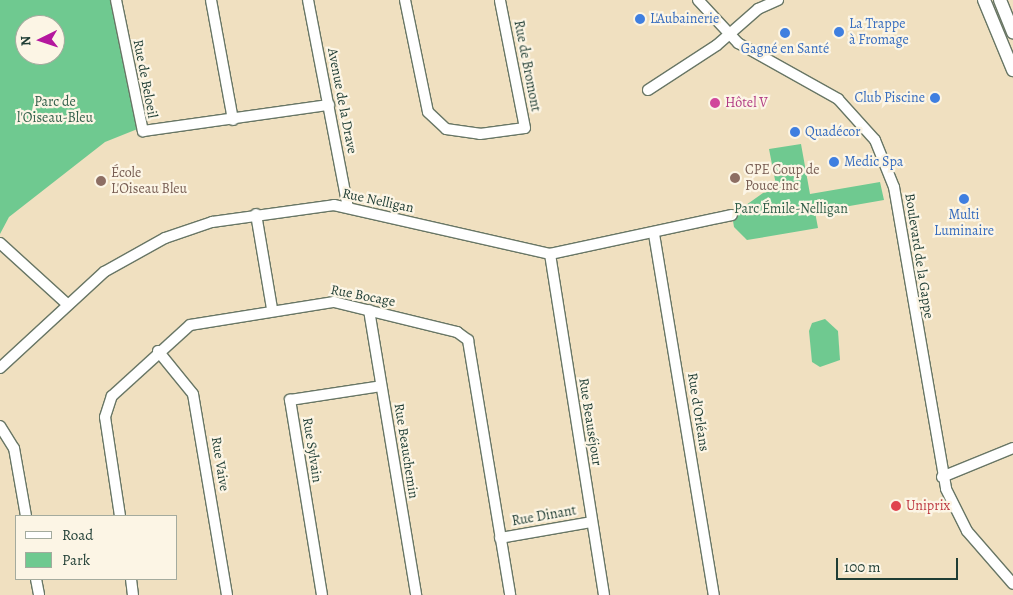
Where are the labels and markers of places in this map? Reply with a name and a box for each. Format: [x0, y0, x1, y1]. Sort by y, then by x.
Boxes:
place label: L'Aubainerie [650, 11, 719, 27]
marker: L'Aubainerie [634, 13, 646, 25]
place label: La Trappe à Fromage [849, 16, 909, 48]
marker: La Trappe à Fromage [833, 26, 845, 38]
marker: Gagné en Santé [779, 27, 791, 39]
place label: Gagné en Santé [741, 41, 829, 57]
place label: Club Piscine [854, 90, 925, 106]
marker: Club Piscine [929, 92, 941, 104]
place label: Hôtel V [725, 95, 768, 111]
marker: Hôtel V [709, 97, 721, 109]
place label: Quadécor [805, 124, 861, 140]
marker: Quadécor [789, 126, 801, 138]
place label: Medic Spa [844, 154, 903, 170]
marker: Medic Spa [828, 156, 840, 168]
place label: CPE Coup de Pouce inc [745, 162, 820, 194]
place label: École L'Oiseau Bleu [111, 165, 187, 198]
marker: CPE Coup de Pouce inc [729, 172, 741, 184]
marker: École L'Oiseau Bleu [95, 175, 107, 187]
marker: Multi Luminaire [958, 193, 970, 205]
place label: Multi Luminaire [934, 207, 994, 240]
place label: Uniprix [906, 498, 950, 514]
marker: Uniprix [890, 500, 902, 512]

